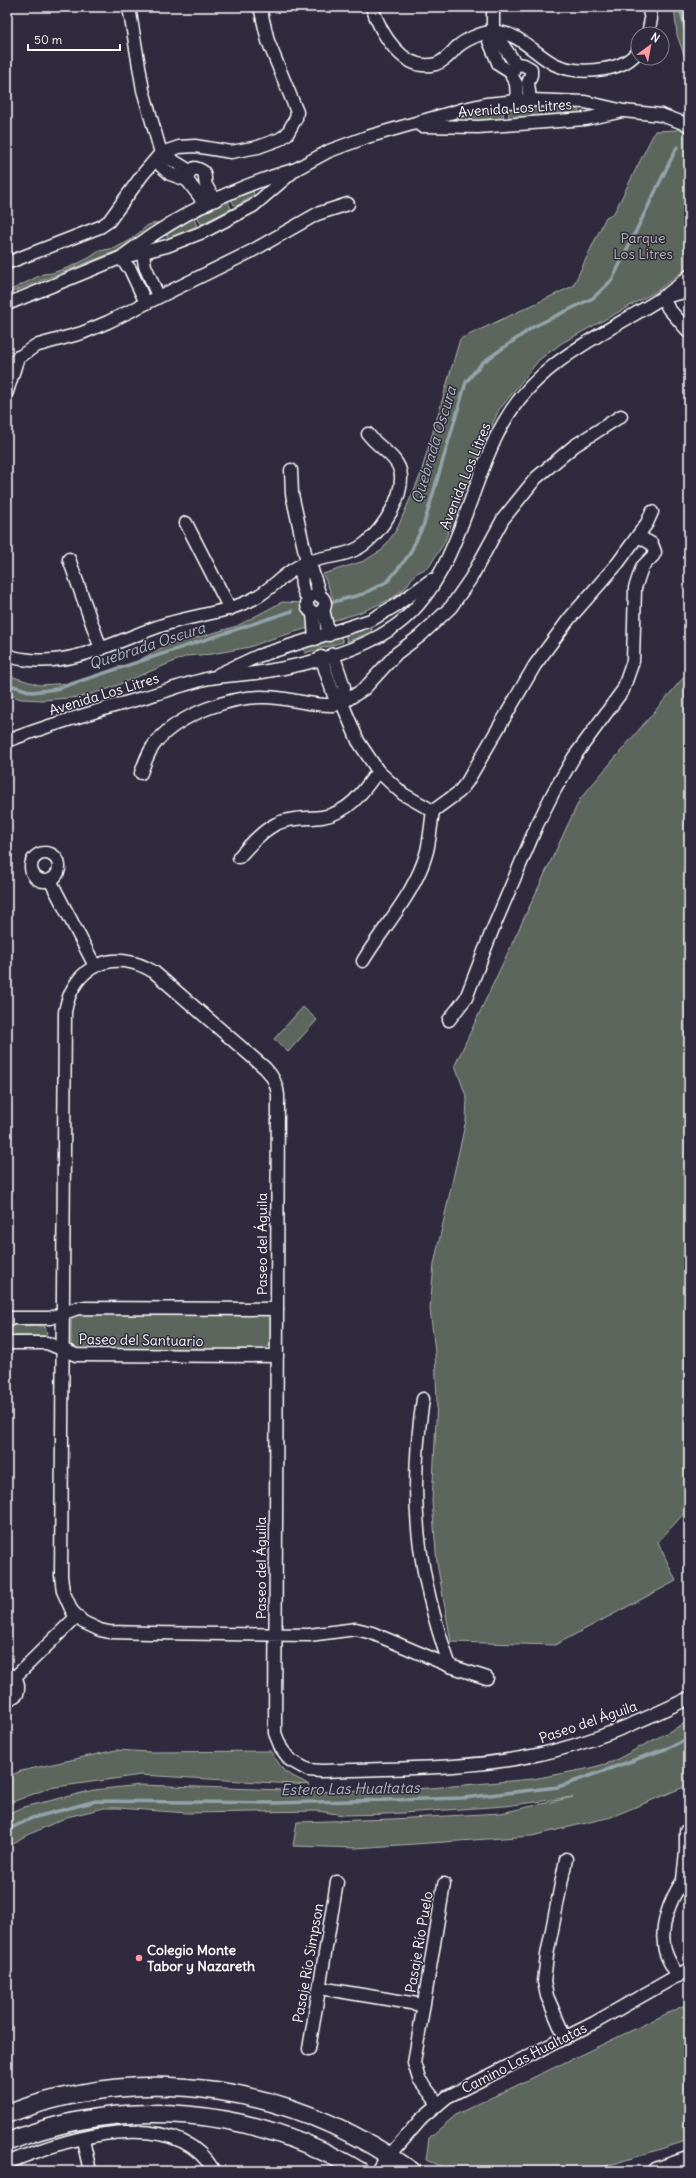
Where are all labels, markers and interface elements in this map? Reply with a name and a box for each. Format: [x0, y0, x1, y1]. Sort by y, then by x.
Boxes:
scale bar [28, 26, 120, 52]
north arrow [630, 26, 670, 66]
text: N [648, 30, 662, 45]
text: 50 m [34, 32, 63, 47]
street label: Avenida Los Litres [458, 95, 572, 121]
park label: Parque Los Litres [613, 229, 673, 263]
water label: Quebrada Oscura [407, 383, 461, 506]
street label: Avenida Los Litres [435, 420, 495, 532]
water label: Quebrada Oscura [86, 617, 209, 673]
street label: Avenida Los Litres [47, 669, 161, 719]
street label: Paseo del Águila [253, 1193, 271, 1295]
street label: Paseo del Santuario [79, 1330, 204, 1350]
street label: Paseo del Águila [252, 1517, 270, 1619]
street label: Paseo del Águila [537, 1697, 639, 1747]
water label: Estero Las Hualtatas [280, 1778, 421, 1799]
street label: Pasaje Río Puelo [401, 1890, 437, 1994]
street label: Pasaje Río Simpson [289, 1902, 327, 2024]
place label: Colegio Monte Tabor y Nazareth [147, 1941, 255, 1975]
marker: Colegio Monte Tabor y Nazareth [134, 1953, 144, 1963]
street label: Camino Las Hualtatas [458, 2019, 590, 2097]

